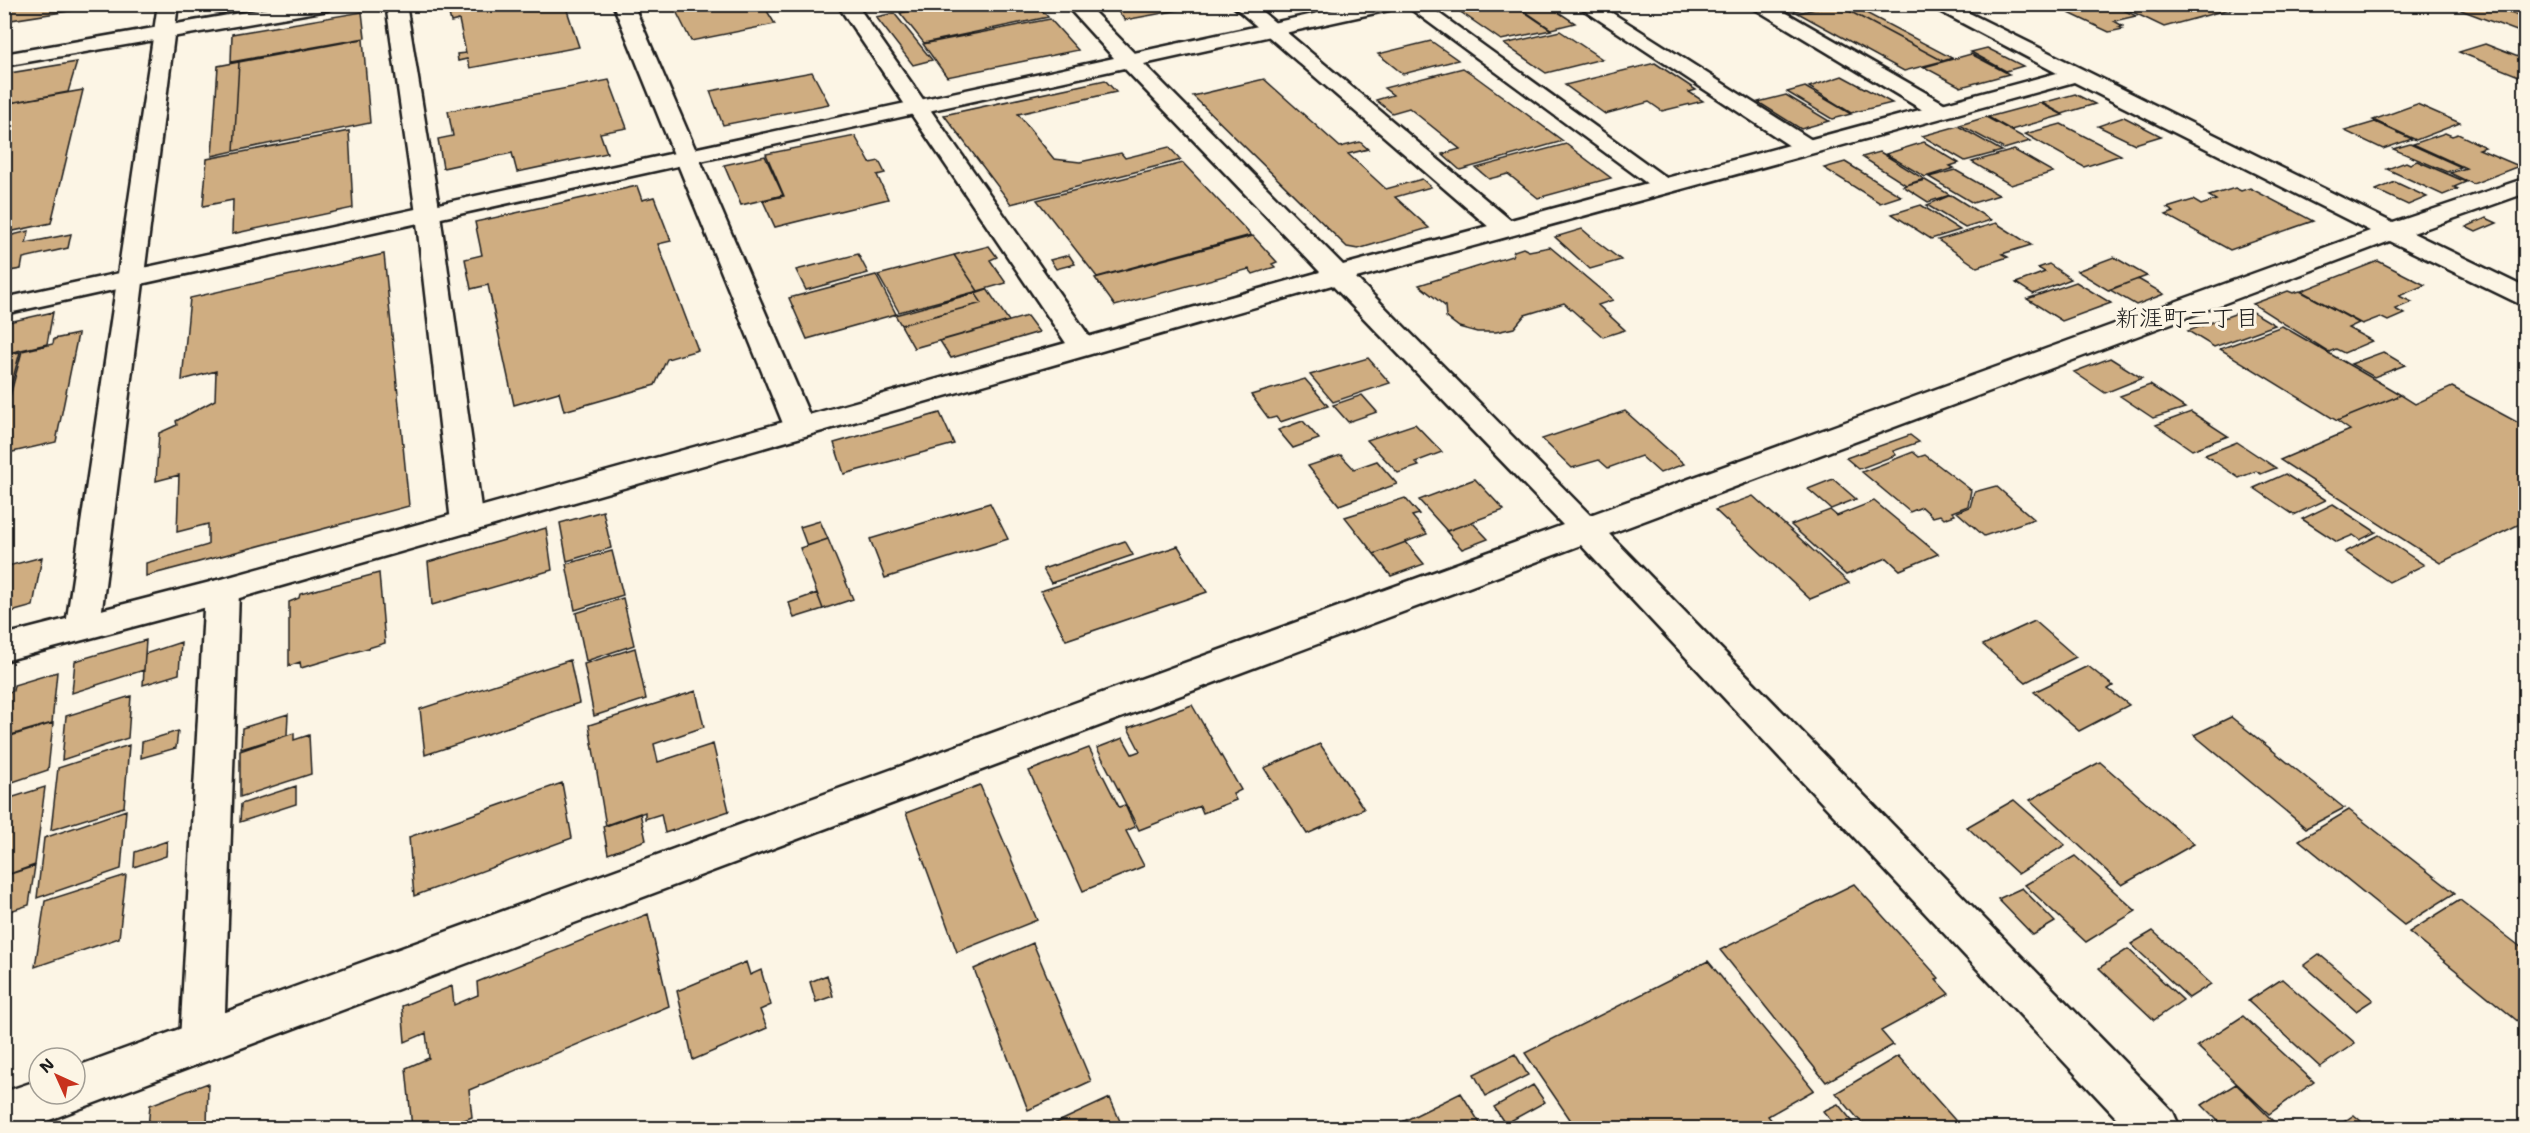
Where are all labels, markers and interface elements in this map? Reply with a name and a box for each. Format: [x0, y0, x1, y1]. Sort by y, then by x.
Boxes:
district label: 新涯町二丁目 [2115, 302, 2259, 334]
north arrow [27, 1046, 87, 1106]
text: N [35, 1054, 59, 1078]

